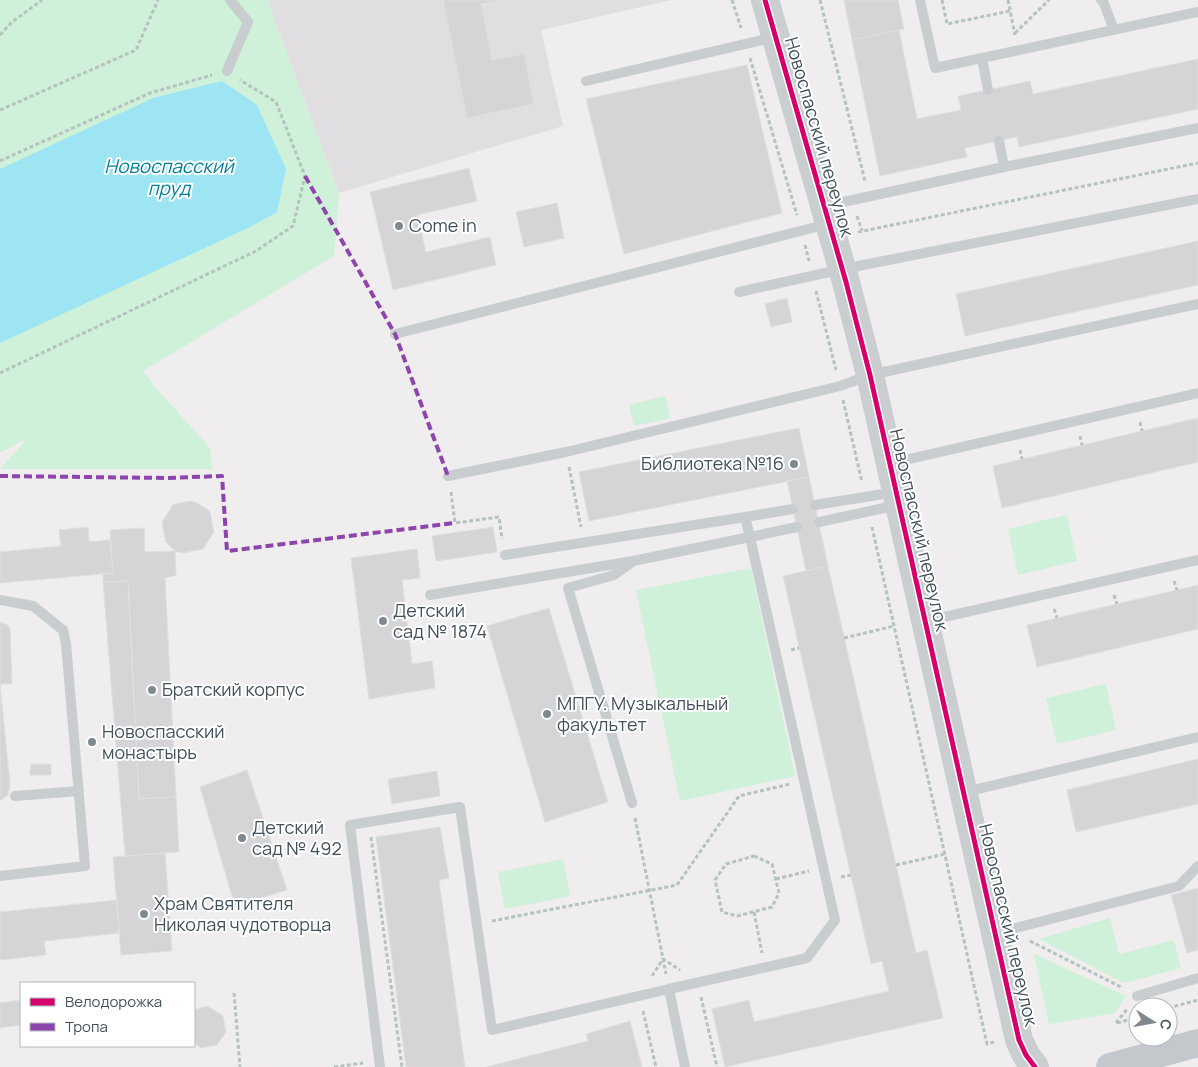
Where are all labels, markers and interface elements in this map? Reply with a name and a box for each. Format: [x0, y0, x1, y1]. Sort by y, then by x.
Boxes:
street label: Новоспасский переулок [780, 34, 860, 241]
water label: Новоспасский пруд [104, 153, 236, 201]
place label: Come in [409, 213, 477, 237]
marker: Come in [393, 220, 405, 232]
street label: Новоспасский переулок [885, 426, 955, 634]
place label: Библиотека №16 [641, 451, 784, 475]
marker: Библиотека №16 [788, 458, 800, 470]
place label: Детский сад № 1874 [393, 598, 487, 643]
marker: Детский сад № 1874 [377, 615, 389, 627]
place label: Братский корпус [162, 677, 305, 701]
marker: Братский корпус [146, 684, 158, 696]
place label: МПГУ. Музыкальный факультет [557, 691, 728, 736]
marker: МПГУ. Музыкальный факультет [541, 708, 553, 720]
place label: Новоспасский монастырь [102, 719, 225, 764]
marker: Новоспасский монастырь [86, 736, 98, 748]
place label: Детский сад № 492 [252, 815, 342, 860]
street label: Новоспасский переулок [974, 821, 1044, 1029]
marker: Детский сад № 492 [236, 832, 248, 844]
place label: Храм Святителя Николая чудотворца [154, 891, 331, 936]
marker: Храм Святителя Николая чудотворца [138, 908, 150, 920]
legend [20, 982, 195, 1047]
text: Велодорожка [65, 991, 162, 1012]
north arrow [1128, 997, 1178, 1047]
text: Тропа [65, 1016, 108, 1037]
text: С [1156, 1018, 1177, 1031]

